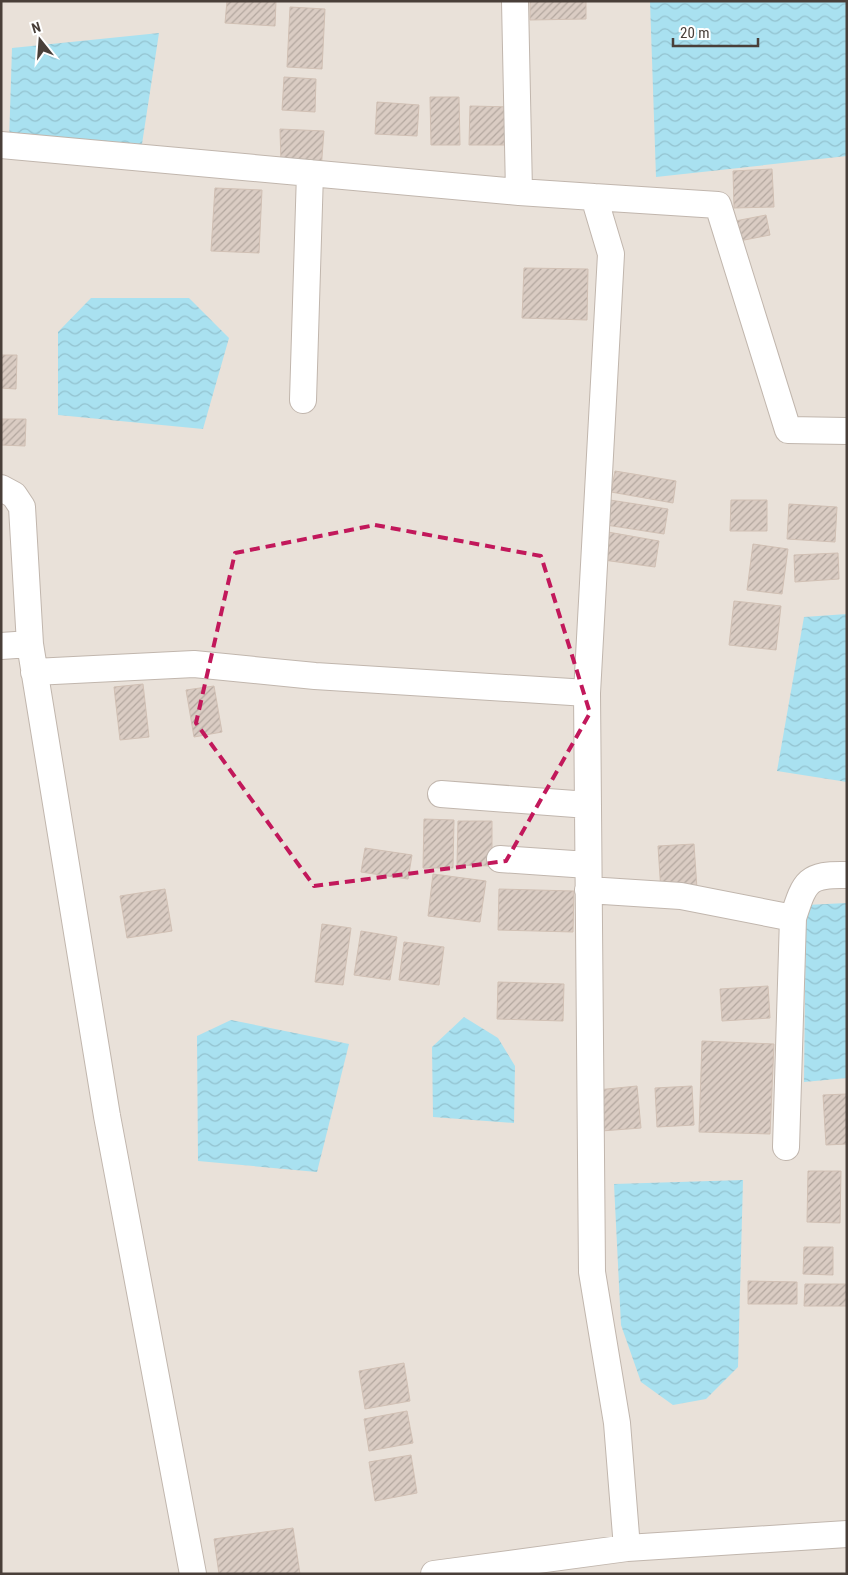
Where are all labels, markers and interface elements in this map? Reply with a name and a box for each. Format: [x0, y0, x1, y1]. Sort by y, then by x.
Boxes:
north arrow [15, 15, 65, 65]
scale bar [673, 15, 758, 47]
text: N [30, 19, 43, 36]
text: 20 m [680, 24, 710, 42]

